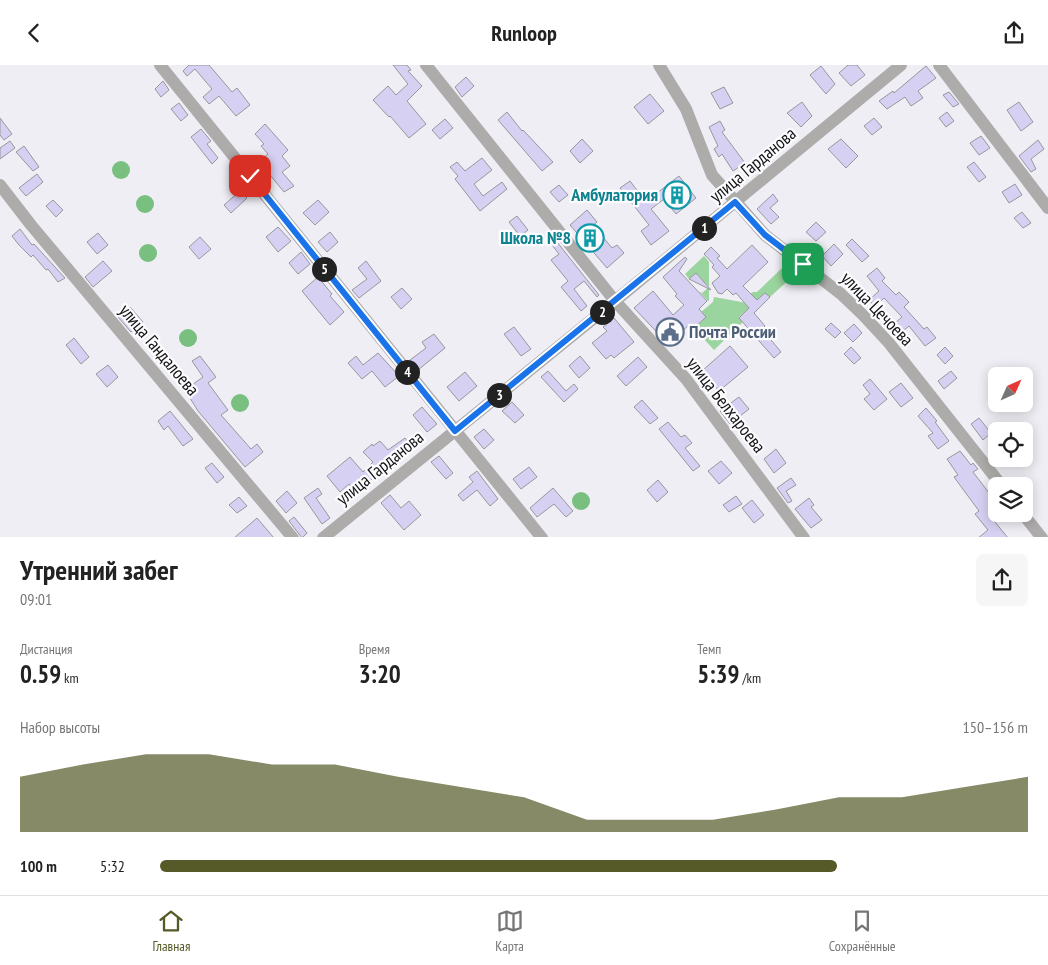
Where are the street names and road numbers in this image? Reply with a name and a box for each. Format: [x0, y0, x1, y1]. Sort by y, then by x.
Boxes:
street label: улица Гарданова [705, 122, 801, 207]
street label: улица Цечоева [836, 267, 918, 351]
street label: улица Гандалоева [114, 299, 204, 400]
street label: улица Белхароева [682, 352, 771, 457]
street label: улица Гарданова [331, 425, 428, 510]

